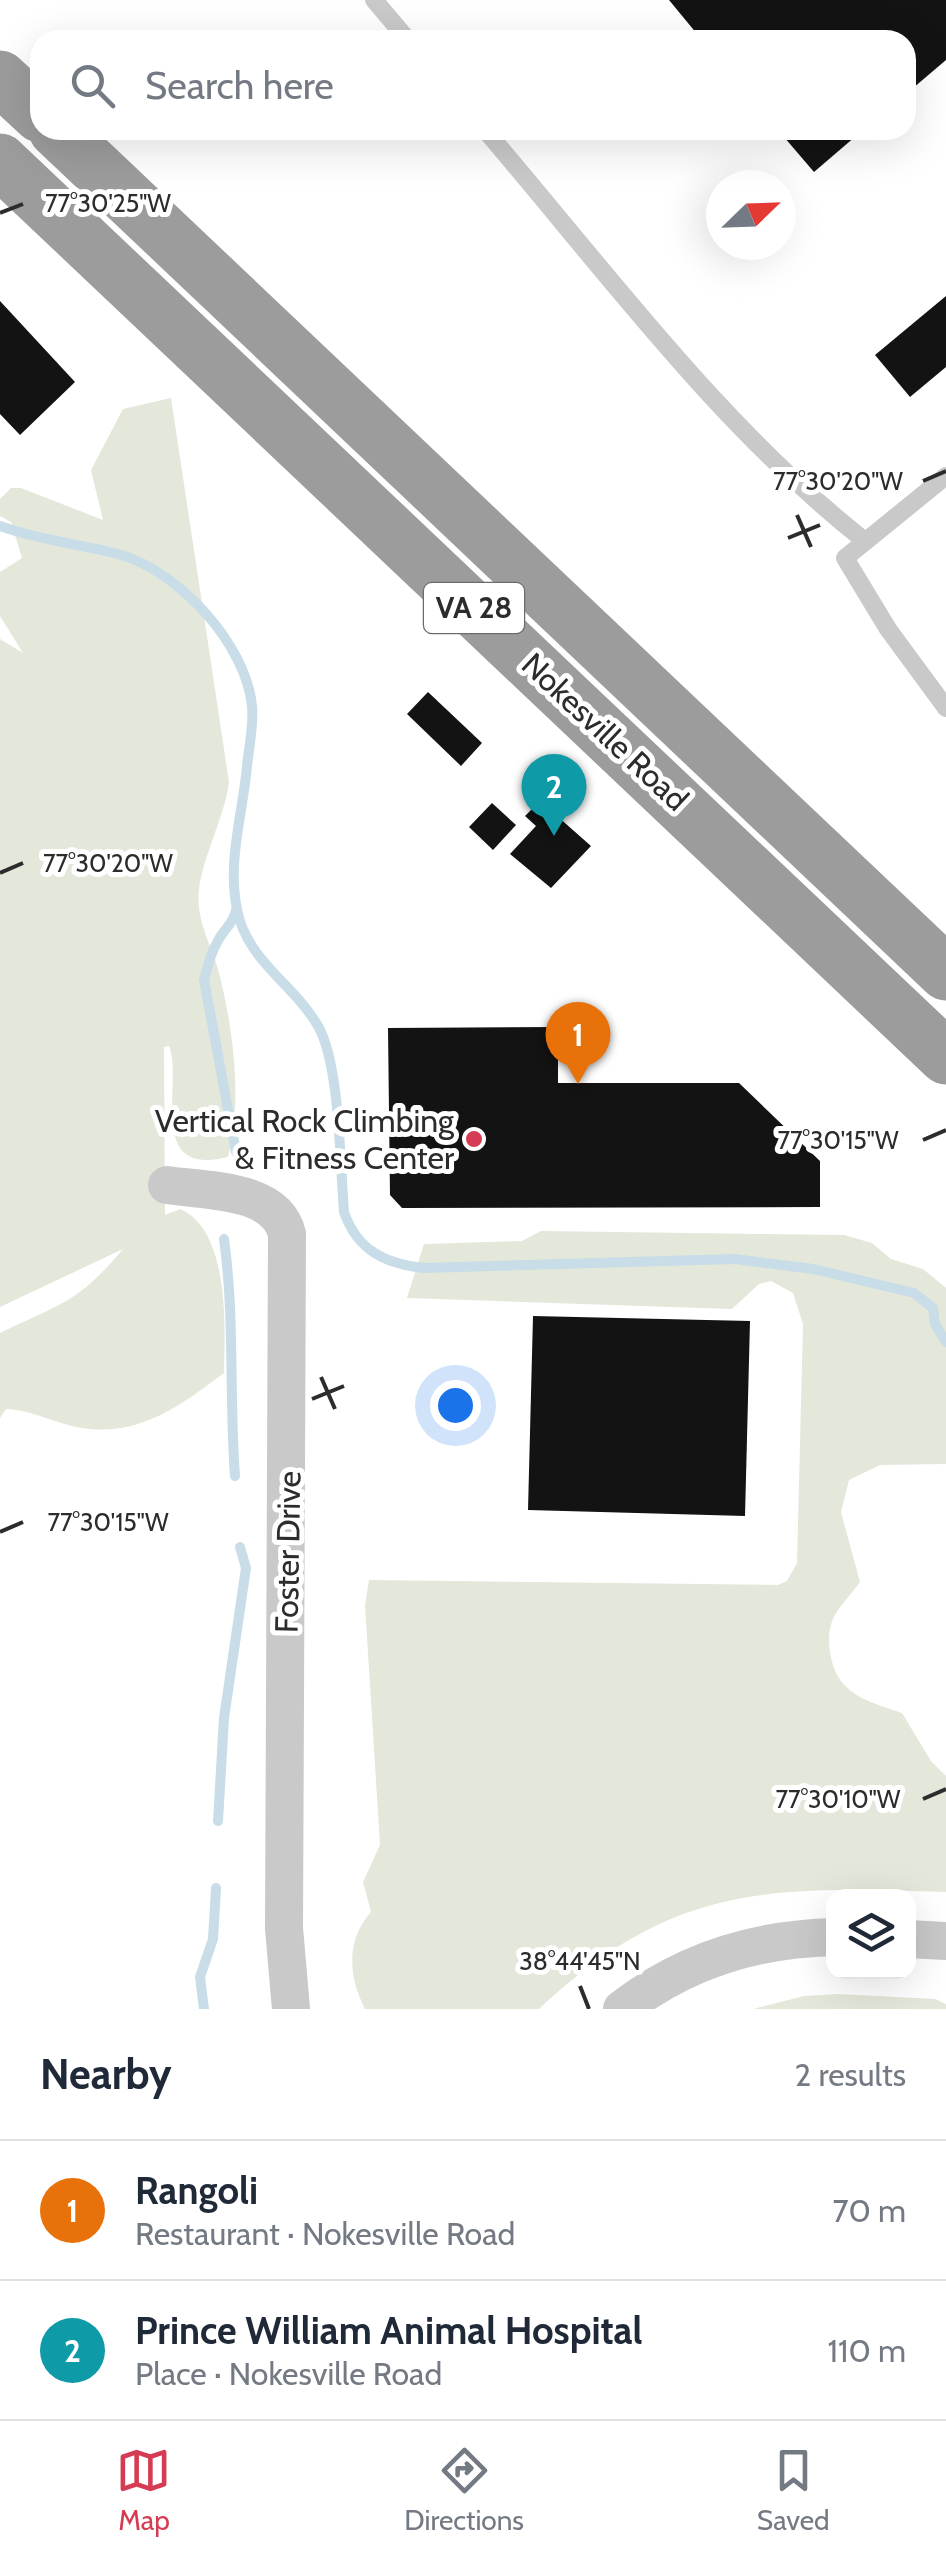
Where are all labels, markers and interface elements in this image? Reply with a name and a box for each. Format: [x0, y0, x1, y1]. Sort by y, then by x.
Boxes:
search box [30, 30, 916, 140]
icon: search [65, 58, 120, 113]
text: Search here [145, 62, 334, 109]
north arrow [706, 170, 796, 260]
text: 77°30'25"W [45, 188, 171, 218]
text: 77°30'20"W [773, 466, 903, 496]
road number: VA 28 [424, 583, 524, 633]
street label: Nokesville Road [514, 645, 697, 819]
pin: 2 [522, 754, 586, 836]
text: 77°30'20"W [43, 848, 173, 878]
pin: 1 [546, 1002, 610, 1084]
place label: Vertical Rock Climbing & Fitness Center [155, 1101, 455, 1177]
text: 77°30'15"W [777, 1125, 899, 1155]
marker: Vertical Rock Climbing & Fitness Center [463, 1128, 485, 1150]
your location [430, 1380, 481, 1431]
street label: Foster Drive [267, 1471, 308, 1633]
text: 77°30'15"W [47, 1507, 169, 1537]
text: 77°30'10"W [775, 1784, 901, 1814]
map controls [826, 1889, 916, 1979]
button: layers [826, 1889, 916, 1979]
text: 38°44'45"N [519, 1946, 641, 1976]
text: Nearby [40, 2048, 172, 2100]
text: 2 results [795, 2055, 906, 2094]
text: Rangoli [135, 2167, 258, 2214]
text: 1 [67, 2191, 78, 2230]
text: 70 m [833, 2191, 906, 2230]
text: Restaurant · Nokesville Road [135, 2214, 515, 2253]
text: Prince William Animal Hospital [135, 2307, 643, 2354]
text: 2 [64, 2331, 81, 2370]
text: 110 m [828, 2331, 906, 2370]
text: Place · Nokesville Road [135, 2354, 442, 2393]
tab: Map [116, 2443, 171, 2537]
tab: Directions [404, 2443, 524, 2537]
tab: Saved [757, 2443, 830, 2537]

